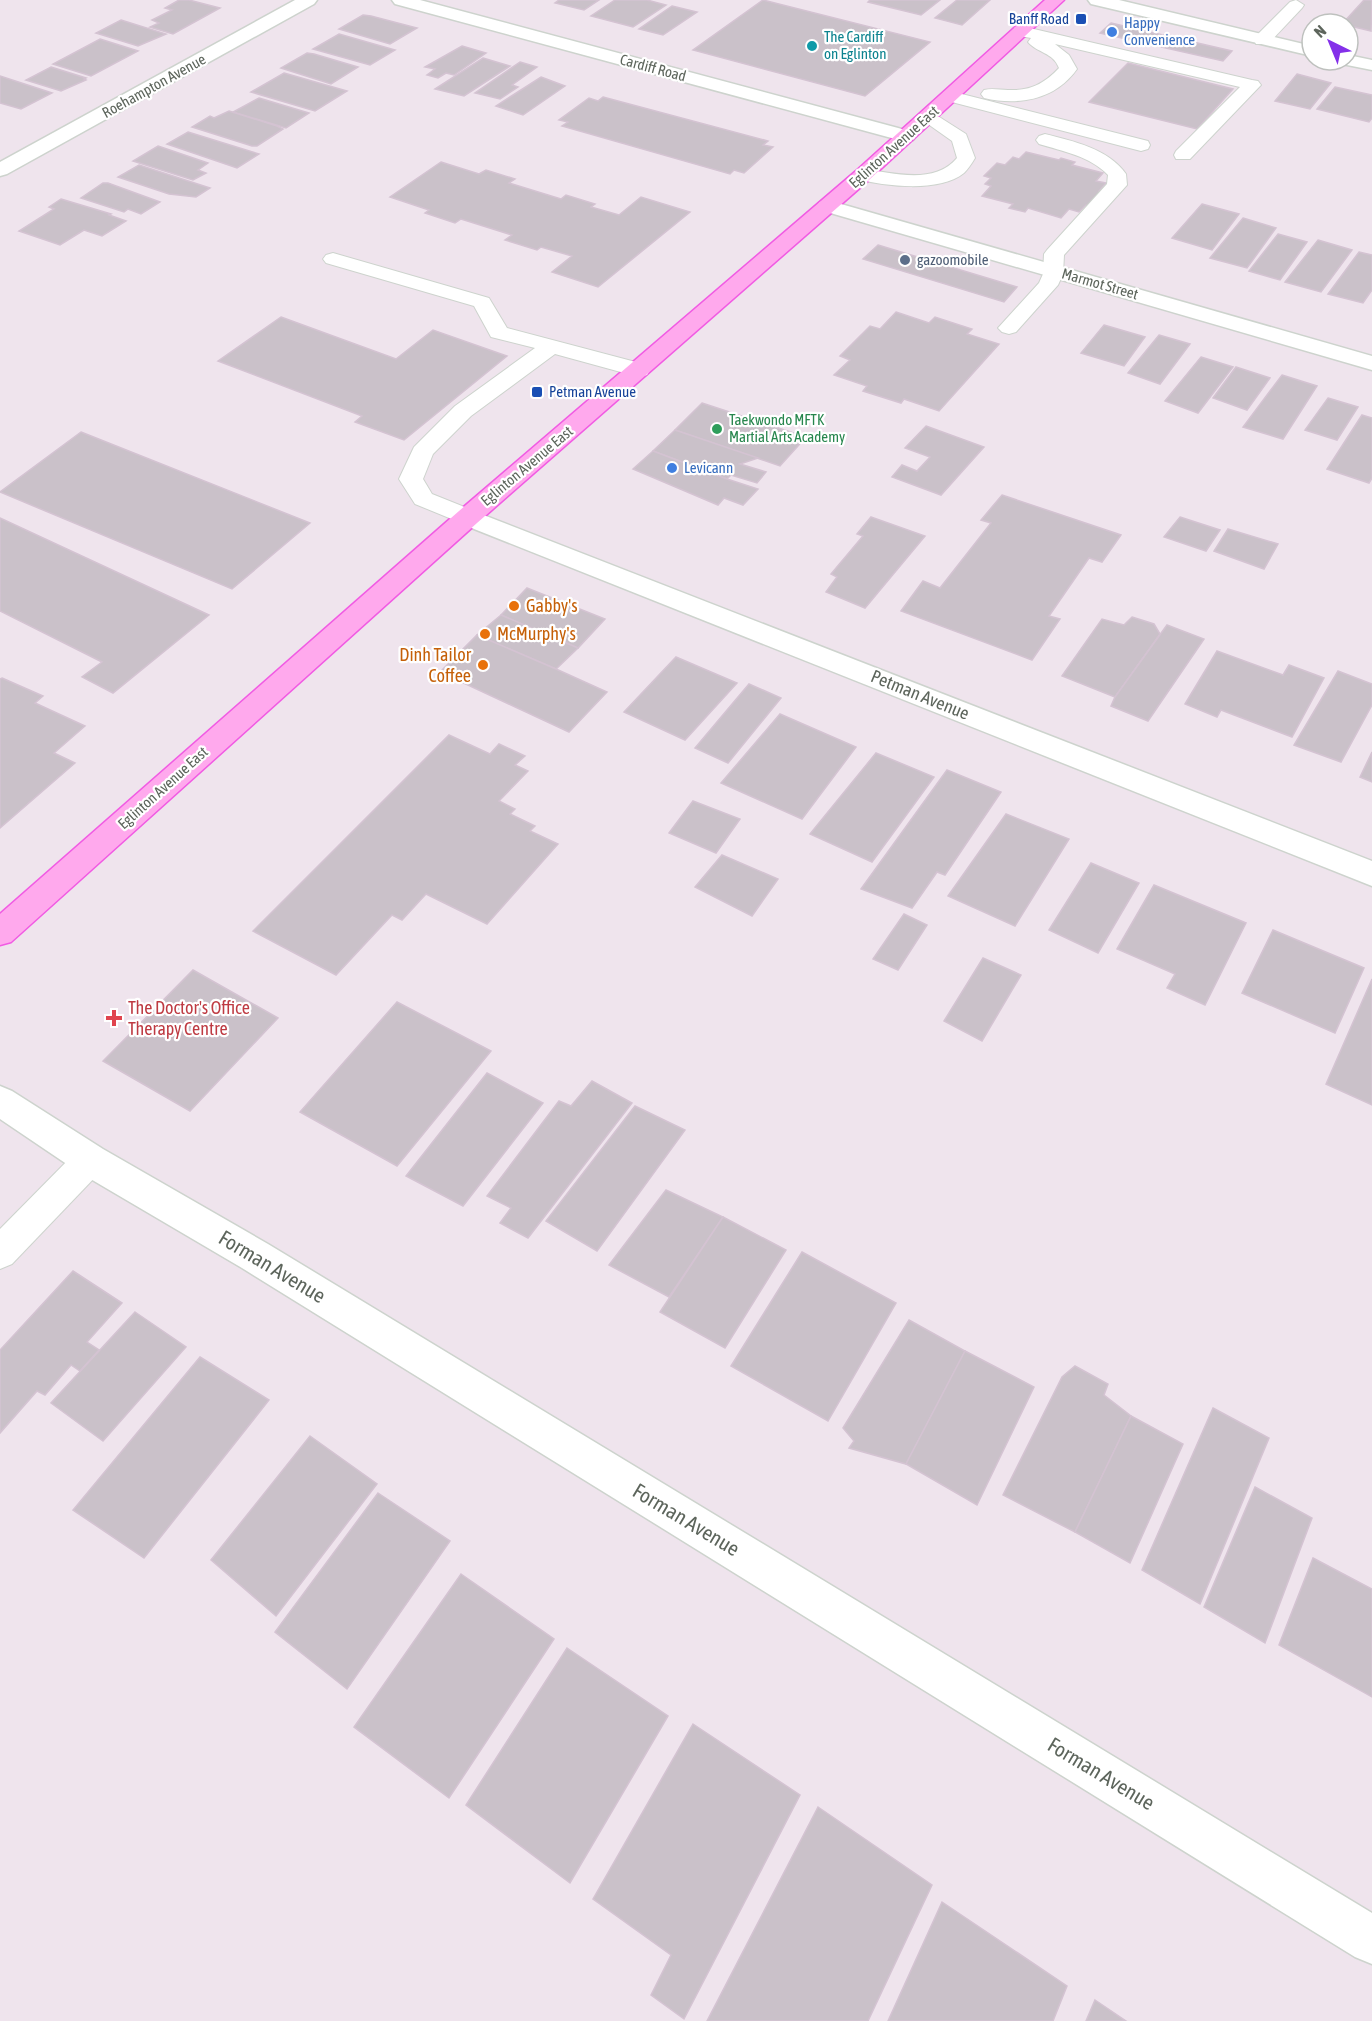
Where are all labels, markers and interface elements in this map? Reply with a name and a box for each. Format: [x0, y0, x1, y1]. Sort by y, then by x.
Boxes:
place label: Banff Road [1009, 10, 1069, 27]
marker: Banff Road [1074, 12, 1088, 26]
north arrow [1300, 12, 1360, 72]
place label: Happy Convenience [1124, 14, 1195, 48]
text: N [1310, 21, 1329, 41]
marker: Happy Convenience [1105, 25, 1119, 39]
place label: The Cardiff on Eglinton [824, 28, 886, 62]
marker: The Cardiff on Eglinton [805, 39, 819, 53]
street label: Roehampton Avenue [99, 50, 209, 121]
street label: Cardiff Road [618, 51, 688, 84]
street label: Eglinton Avenue East [845, 102, 942, 191]
place label: gazoomobile [917, 251, 989, 268]
marker: gazoomobile [898, 253, 912, 267]
street label: Marmot Street [1060, 265, 1140, 303]
place label: Petman Avenue [549, 383, 636, 400]
marker: Petman Avenue [530, 385, 544, 399]
place label: Taekwondo MFTK Martial Arts Academy [729, 411, 845, 445]
street label: Eglinton Avenue East [477, 422, 576, 509]
marker: Taekwondo MFTK Martial Arts Academy [710, 422, 724, 436]
place label: Levicann [684, 459, 733, 476]
marker: Levicann [665, 461, 679, 475]
place label: Gabby's [526, 595, 578, 616]
marker: Gabby's [507, 599, 521, 613]
place label: McMurphy's [497, 623, 576, 644]
marker: McMurphy's [478, 627, 492, 641]
place label: Dinh Tailor Coffee [399, 644, 472, 686]
marker: Dinh Tailor Coffee [476, 658, 490, 672]
street label: Petman Avenue [868, 665, 973, 724]
street label: Eglinton Avenue East [114, 743, 211, 832]
place label: The Doctor's Office Therapy Centre [128, 997, 250, 1039]
marker: The Doctor's Office Therapy Centre [105, 1009, 123, 1027]
street label: Forman Avenue [215, 1225, 330, 1307]
street label: Forman Avenue [629, 1478, 744, 1560]
street label: Forman Avenue [1044, 1732, 1159, 1814]

